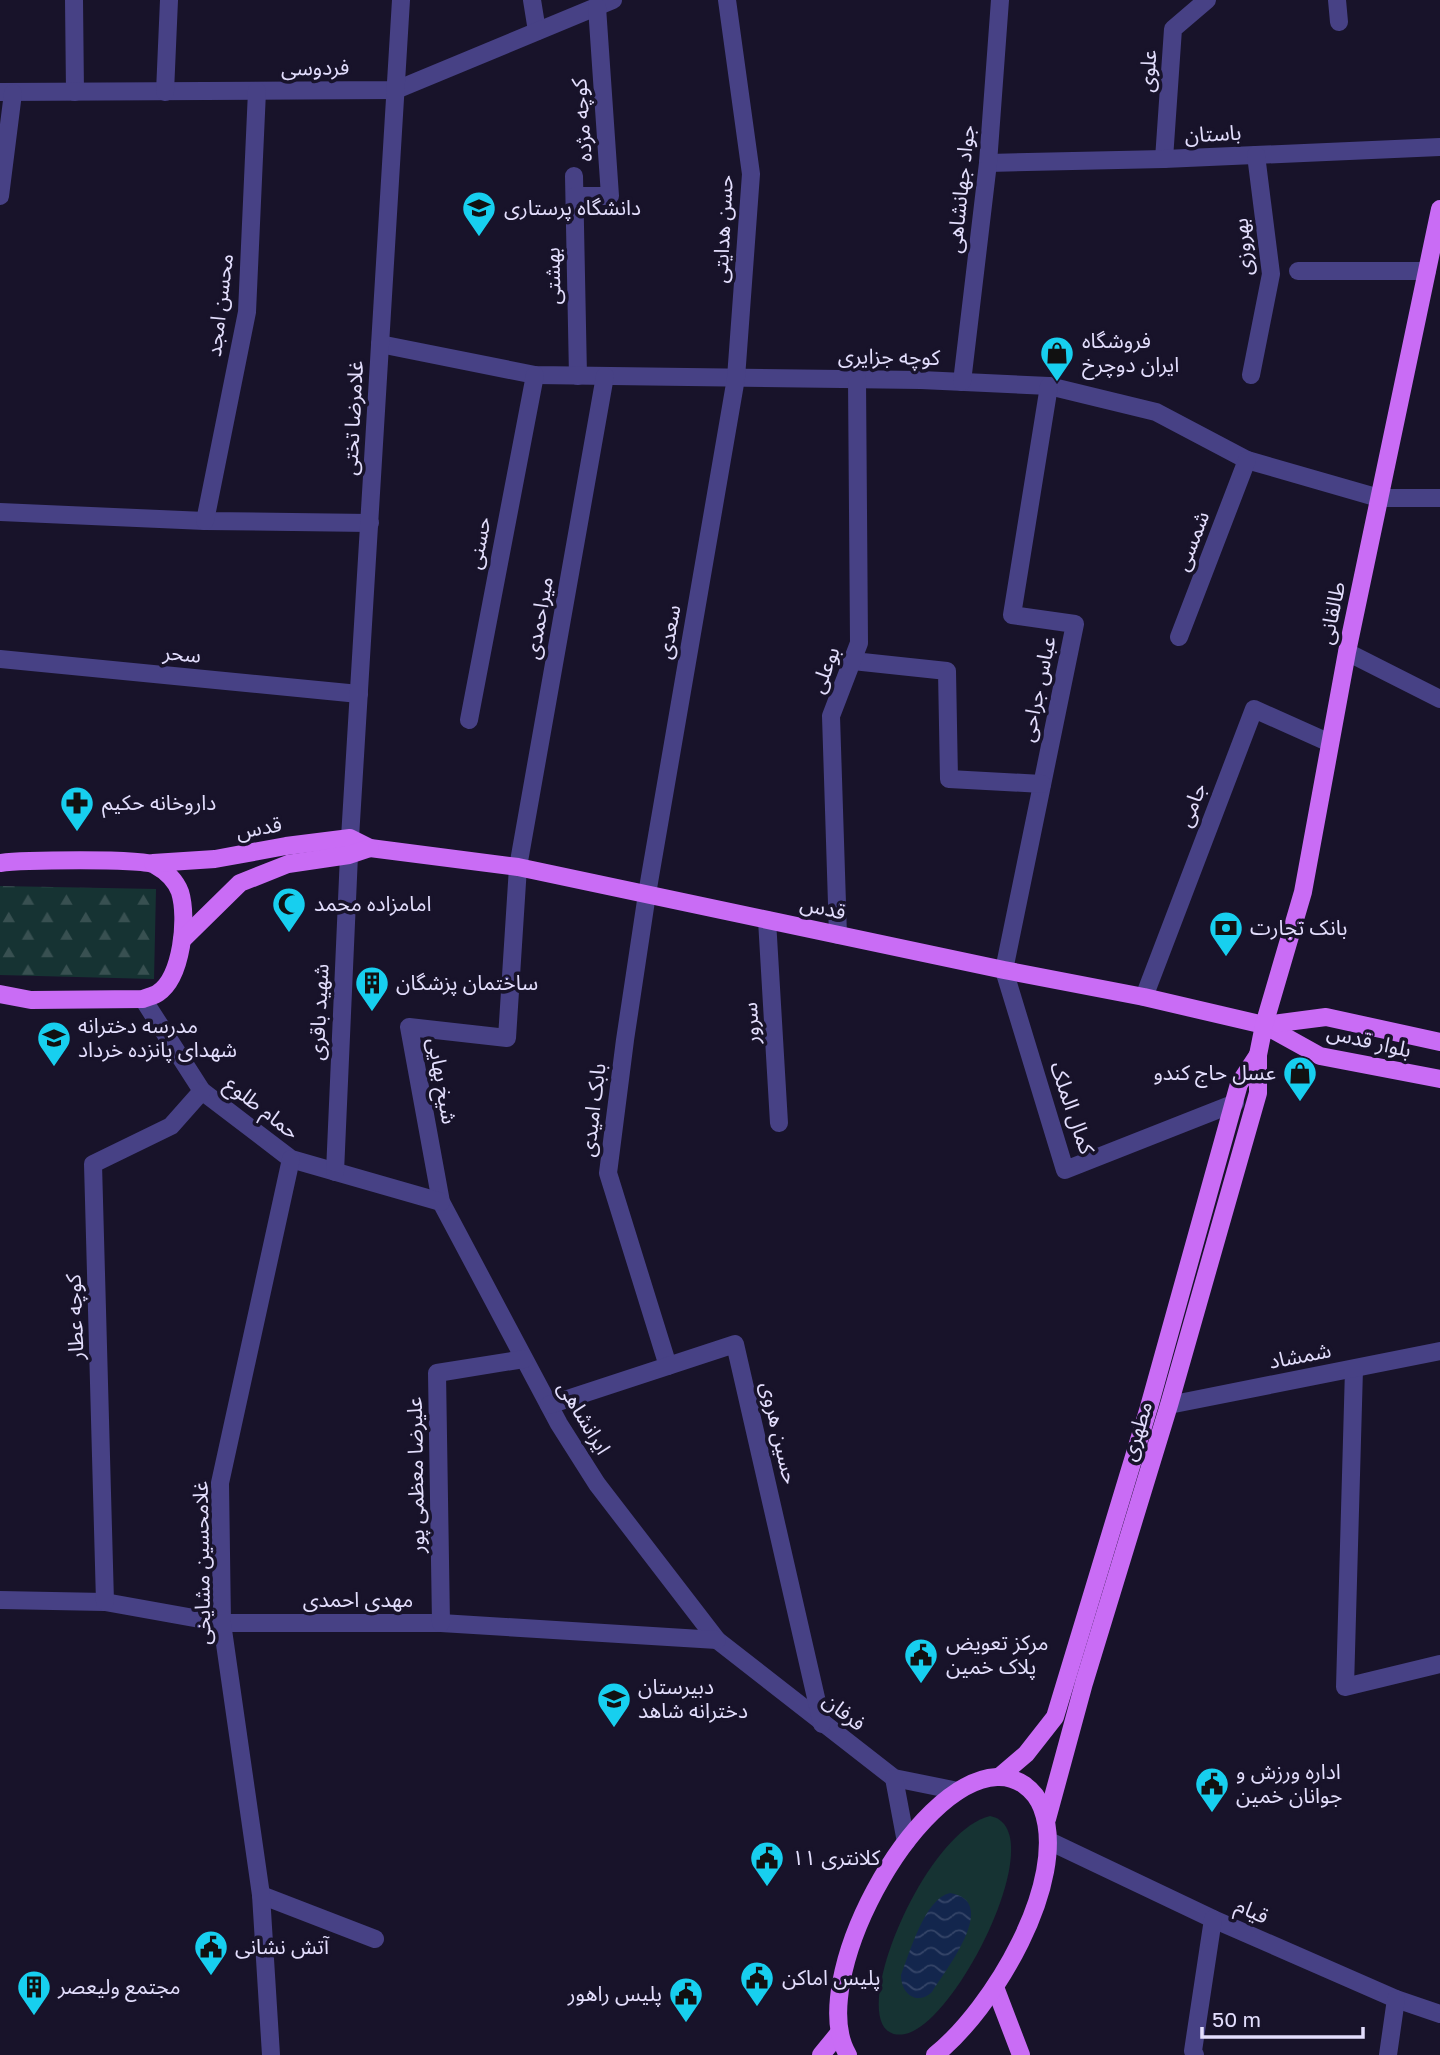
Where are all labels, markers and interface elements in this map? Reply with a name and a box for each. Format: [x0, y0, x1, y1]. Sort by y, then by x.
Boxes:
street label: علوی [1133, 49, 1161, 93]
street label: فردوسی [281, 53, 349, 81]
street label: کوچه مژده [565, 77, 598, 163]
street label: باستان [1184, 119, 1242, 147]
street label: جواد جهانشاهی [940, 123, 980, 254]
street label: حسن هدایتی [706, 174, 738, 284]
school or university icon: دانشگاه پرستاری [460, 189, 498, 238]
place label: دانشگاه پرستاری [504, 194, 641, 221]
street label: بهروزی [1227, 217, 1257, 277]
street label: بهشتی [539, 247, 565, 305]
street label: محسن امجد [200, 252, 238, 358]
place label: فروشگاه ایران دوچرخ [1082, 327, 1179, 380]
shop icon: فروشگاه ایران دوچرخ [1038, 334, 1076, 383]
street label: کوچه جزایری [838, 342, 941, 371]
street label: غلامرضا تختی [336, 360, 368, 476]
street label: شمسی [1168, 507, 1214, 574]
street label: حسنی [460, 514, 496, 571]
street label: میراحمدی [518, 575, 558, 661]
street label: طالقانی [1312, 579, 1350, 647]
street label: سعدی [650, 603, 686, 661]
street label: عباس جراحی [1013, 634, 1061, 744]
street label: سحر [161, 638, 202, 668]
street label: بوعلی [803, 643, 845, 697]
street label: جامی [1171, 779, 1211, 830]
pharmacy icon: داروخانه حکیم [58, 784, 96, 833]
place label: داروخانه حکیم [102, 789, 216, 818]
street label: قدس [234, 810, 284, 844]
mosque icon: امامزاده محمد [270, 885, 308, 934]
place label: امامزاده محمد [314, 890, 431, 916]
street label: قدس [798, 890, 848, 925]
bank icon: بانک تجارت [1207, 909, 1245, 958]
place label: بانک تجارت [1250, 914, 1347, 940]
street label: شهید باقری [302, 963, 334, 1061]
building icon: ساختمان پزشگان [353, 964, 391, 1013]
place label: ساختمان پزشگان [396, 969, 538, 996]
street label: سرور [736, 1001, 764, 1046]
place label: مدرسه دخترانه شهدای پانزده خرداد [78, 1012, 237, 1063]
street label: بلوار قدس [1325, 1018, 1414, 1062]
school or university icon: مدرسه دخترانه شهدای پانزده خرداد [35, 1019, 73, 1068]
street label: شیخ بهایی [420, 1036, 463, 1127]
shop icon: عسل حاج کندو [1281, 1054, 1319, 1103]
street label: کمال الملک [1045, 1058, 1101, 1158]
place label: عسل حاج کندو [1153, 1059, 1276, 1088]
street label: بابک امیدی [573, 1062, 611, 1158]
street label: حمام طلوع [218, 1070, 305, 1147]
street label: کوچه عطار [60, 1273, 90, 1361]
street label: شمشاد [1267, 1336, 1333, 1374]
street label: ایرانشاهی [553, 1376, 617, 1459]
street label: حسین هروی [756, 1379, 804, 1487]
street label: علیرضا معظمی پور [401, 1397, 431, 1554]
street label: مطهری [1115, 1398, 1157, 1464]
street label: غلامحسین مشایخی [187, 1481, 215, 1645]
street label: مهدی احمدی [303, 1586, 413, 1612]
place label: مرکز تعویض پلاک خمین [946, 1629, 1049, 1680]
public building icon: مرکز تعویض پلاک خمین [902, 1636, 940, 1685]
place label: دبیرستان دخترانه شاهد [638, 1673, 748, 1723]
school or university icon: دبیرستان دخترانه شاهد [595, 1680, 633, 1729]
street label: فرفان [818, 1687, 871, 1736]
place label: اداره ورزش و جوانان خمین [1236, 1758, 1342, 1808]
public building icon: اداره ورزش و جوانان خمین [1193, 1765, 1231, 1814]
public building icon: کلانتری ۱۱ [748, 1839, 786, 1888]
place label: کلانتری ۱۱ [792, 1844, 881, 1870]
street label: قیام [1230, 1891, 1273, 1932]
public building icon: آتش نشانی [192, 1928, 230, 1977]
place label: آتش نشانی [235, 1933, 330, 1959]
public building icon: پلیس اماکن [738, 1959, 776, 2008]
place label: پلیس اماکن [782, 1964, 880, 1991]
building icon: مجتمع ولیعصر [15, 1968, 53, 2017]
place label: مجتمع ولیعصر [57, 1973, 181, 2002]
public building icon: پلیس راهور [667, 1975, 705, 2024]
place label: پلیس راهور [567, 1980, 662, 2007]
scale bar [1202, 1996, 1363, 2040]
text: 50 m [1212, 2006, 1261, 2032]

